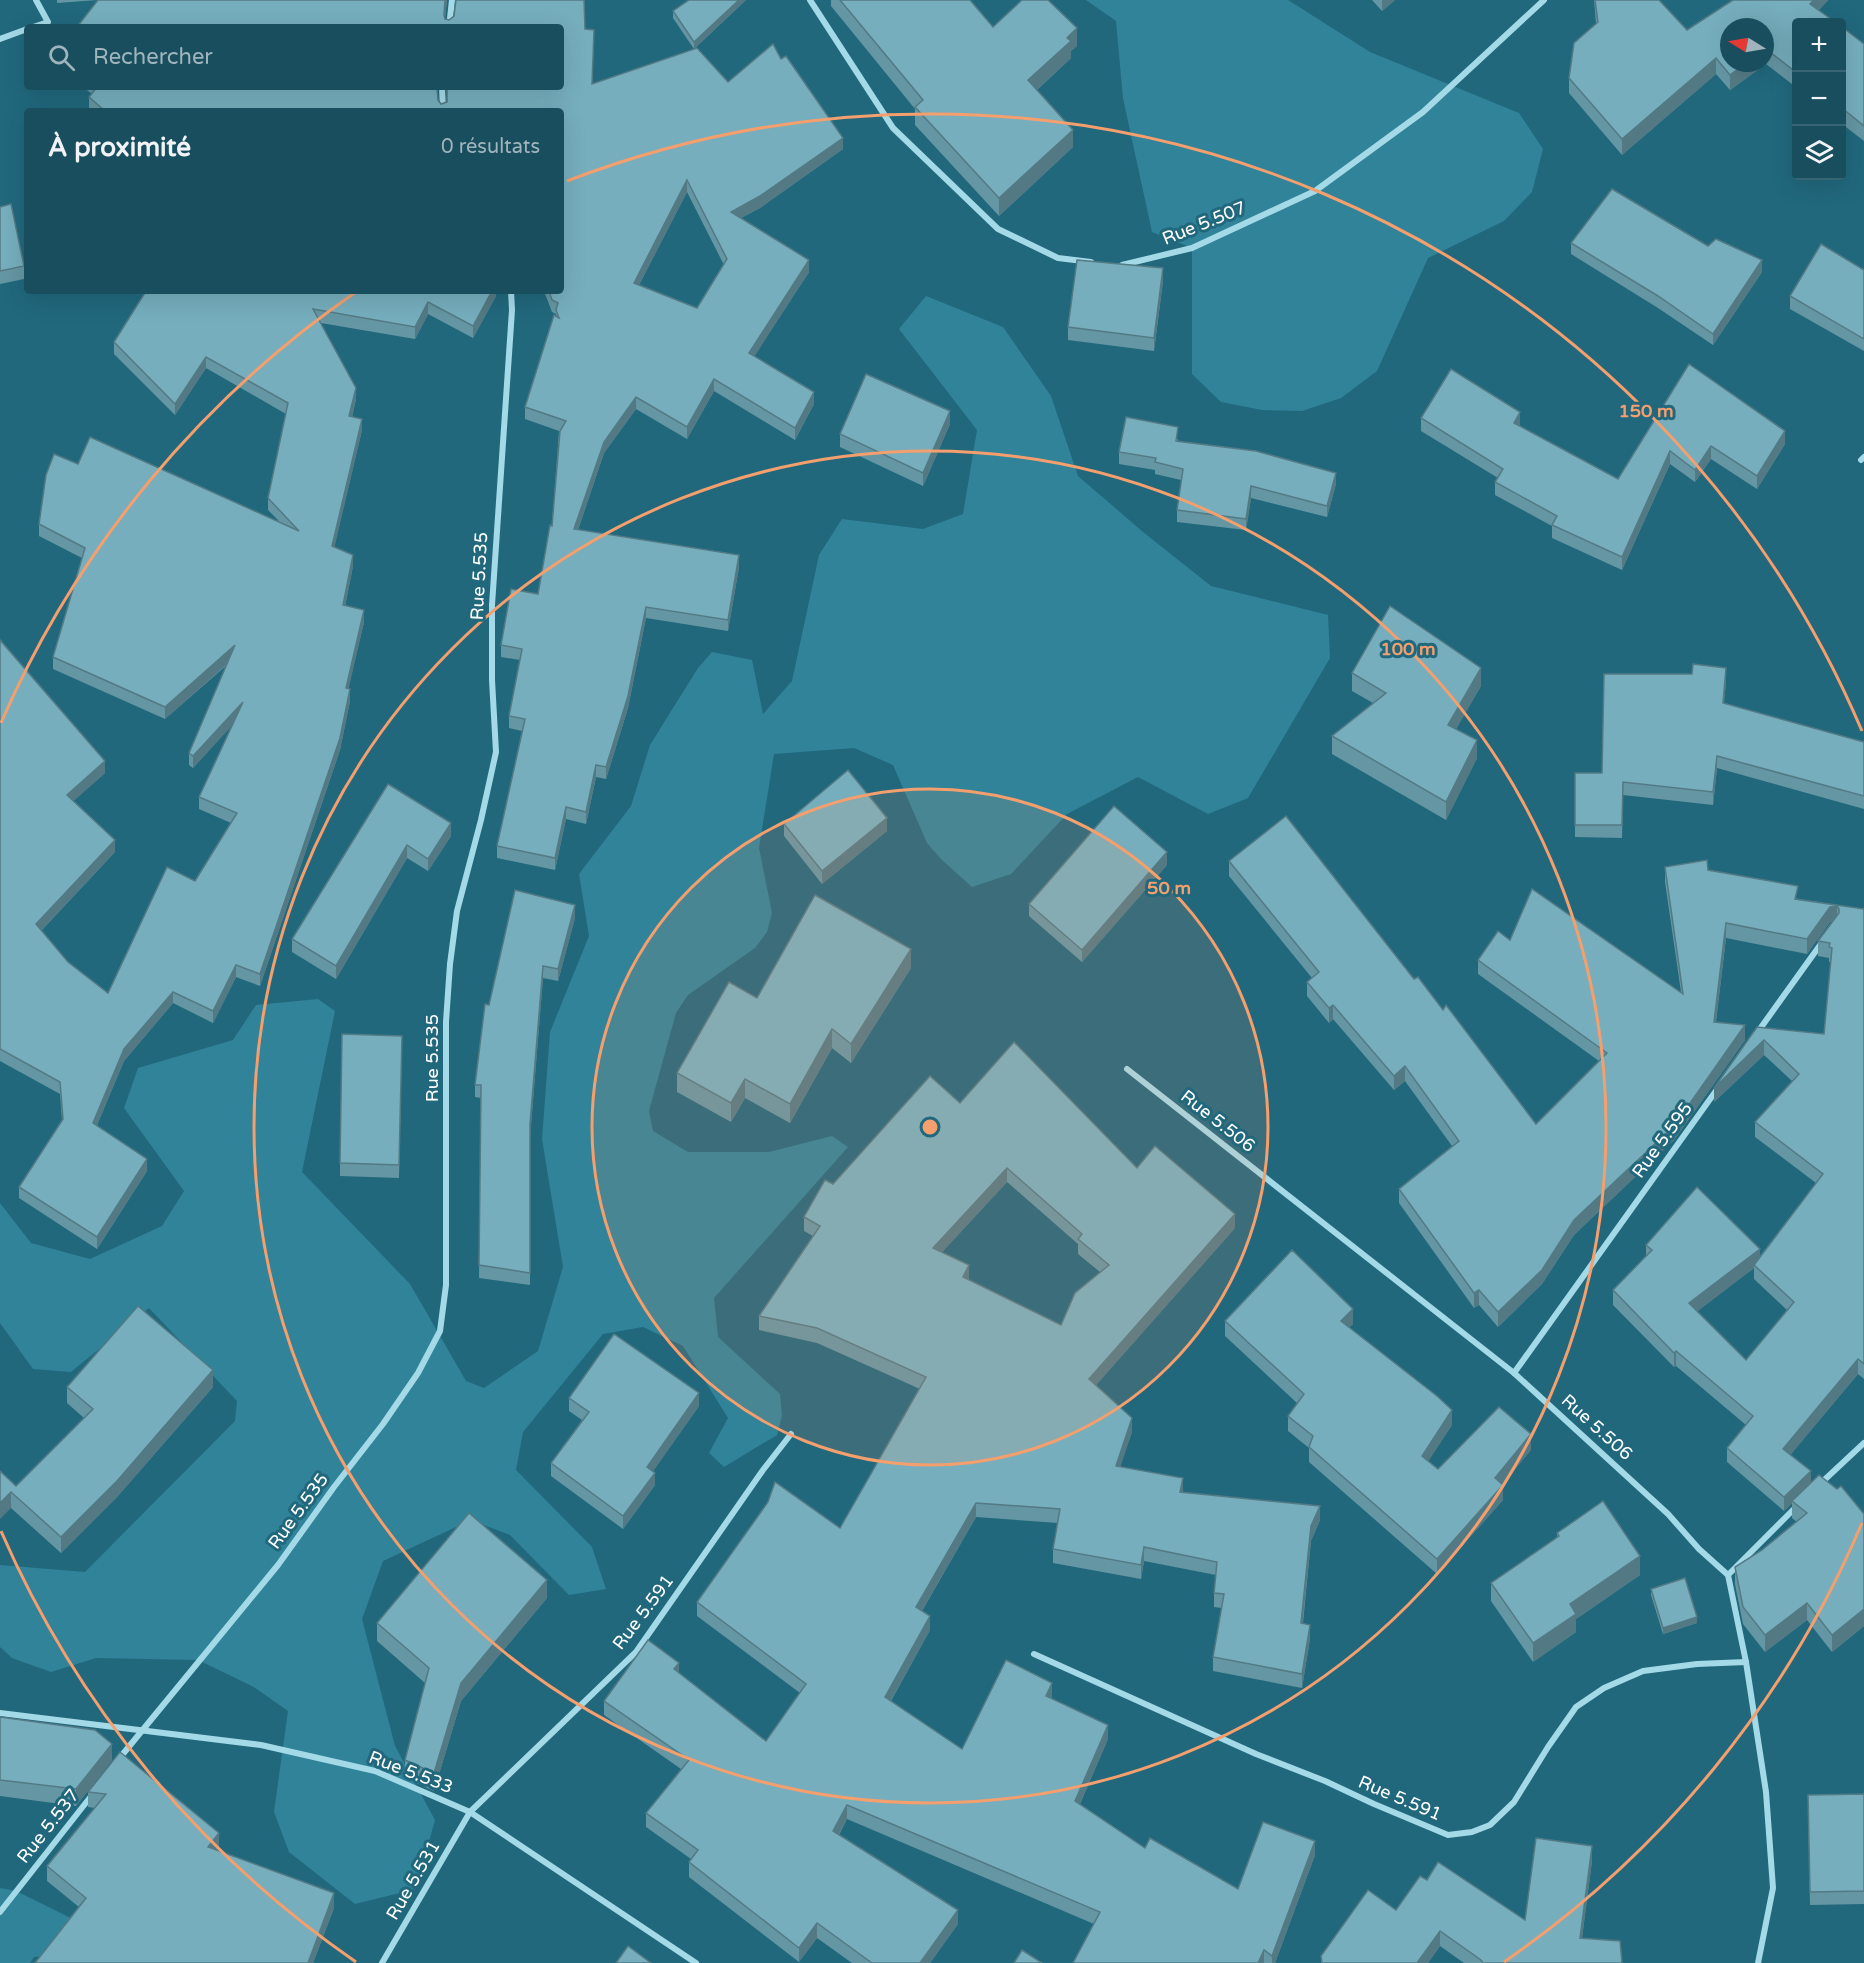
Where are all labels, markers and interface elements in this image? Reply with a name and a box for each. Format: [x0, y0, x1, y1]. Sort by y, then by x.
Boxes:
north arrow [1720, 18, 1774, 72]
map controls [1792, 18, 1846, 180]
button: + [1792, 18, 1846, 72]
search box [24, 24, 564, 90]
icon: search [45, 41, 78, 74]
text: Rechercher [93, 44, 213, 70]
button: − [1792, 72, 1846, 126]
button: layers [1792, 126, 1846, 180]
text: À proximité [48, 132, 191, 163]
text: 0 résultats [441, 135, 540, 159]
street label: Rue 5.507 [1159, 196, 1249, 250]
text: 150 m [1618, 400, 1674, 422]
street label: Rue 5.535 [466, 531, 492, 621]
text: 100 m [1380, 638, 1436, 660]
text: 50 m [1147, 877, 1191, 899]
street label: Rue 5.535 [421, 1014, 443, 1102]
street label: Rue 5.506 [1176, 1085, 1260, 1157]
street label: Rue 5.595 [1627, 1098, 1697, 1182]
centre of rings [920, 1117, 940, 1137]
street label: Rue 5.506 [1557, 1389, 1637, 1465]
street label: Rue 5.535 [263, 1469, 333, 1553]
street label: Rue 5.591 [608, 1570, 678, 1654]
street label: Rue 5.533 [366, 1746, 456, 1798]
street label: Rue 5.591 [1355, 1771, 1445, 1825]
street label: Rue 5.537 [12, 1784, 84, 1868]
street label: Rue 5.531 [381, 1836, 445, 1924]

